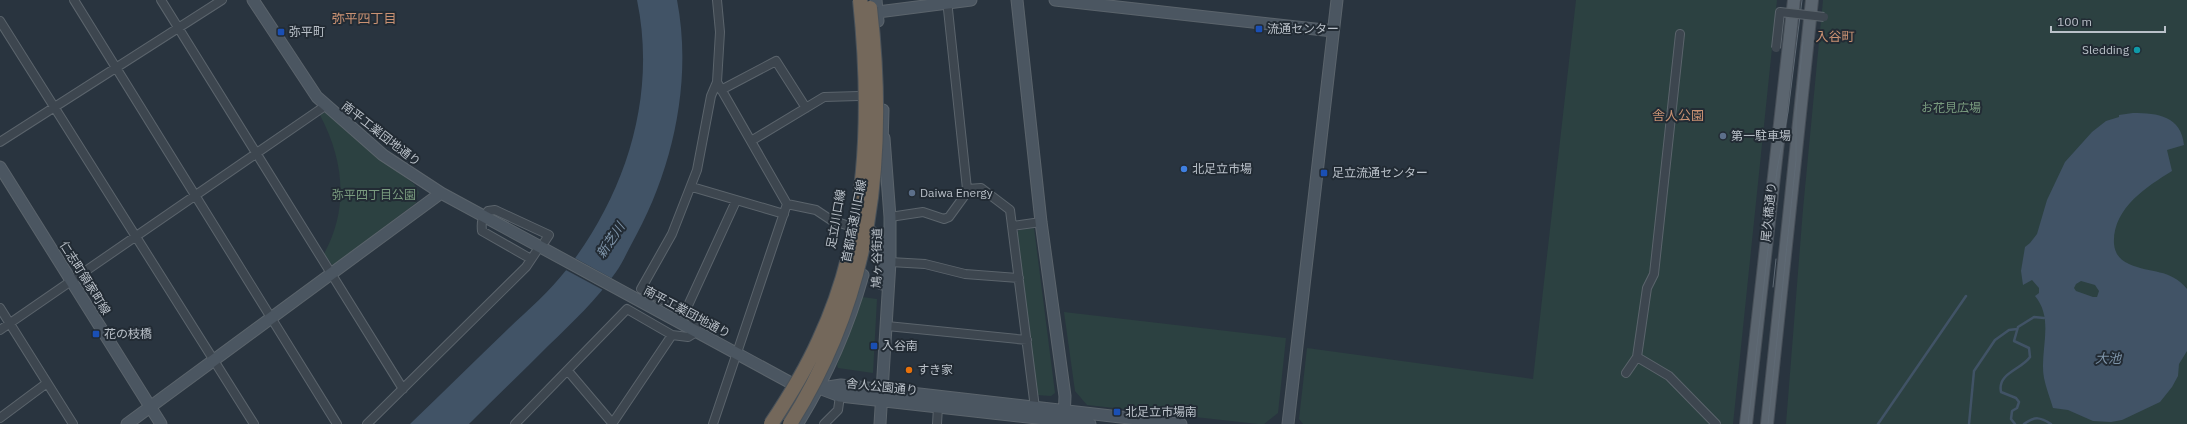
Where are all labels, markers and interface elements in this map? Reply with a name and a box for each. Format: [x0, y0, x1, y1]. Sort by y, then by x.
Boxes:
scale bar [2051, 8, 2165, 34]
district label: 弥平四丁目 [331, 10, 397, 27]
text: 100 m [2057, 14, 2092, 29]
place label: 流通センター [1267, 21, 1339, 36]
place label: 弥平町 [289, 24, 325, 39]
marker: 流通センター [1254, 24, 1264, 34]
marker: 弥平町 [276, 27, 286, 37]
district label: 入谷町 [1815, 28, 1855, 45]
place label: Sledding [2082, 42, 2130, 57]
marker: Sledding [2132, 45, 2142, 55]
street label: 南平工業団地通り [339, 98, 424, 169]
park label: お花見広場 [1921, 100, 1981, 115]
district label: 舎人公園 [1652, 107, 1704, 124]
place label: 第一駐車場 [1731, 128, 1791, 143]
marker: 第一駐車場 [1718, 131, 1728, 141]
place label: 北足立市場 [1192, 161, 1252, 176]
marker: 北足立市場 [1179, 164, 1189, 174]
place label: 足立流通センター [1332, 165, 1428, 180]
marker: 足立流通センター [1319, 168, 1329, 178]
street label: 首都高速川口線 [838, 178, 869, 264]
street label: 尾久橋通り [1758, 181, 1779, 243]
place label: Daiwa Energy [920, 185, 993, 200]
park label: 弥平四丁目公園 [332, 187, 416, 202]
street label: 足立川口線 [823, 188, 848, 250]
marker: Daiwa Energy [907, 188, 917, 198]
water label: 新芝川 [592, 218, 629, 261]
street label: 鳩ヶ谷街道 [868, 228, 885, 288]
street label: 仁志町領家町線 [57, 238, 114, 317]
street label: 南平工業団地通り [641, 282, 733, 341]
place label: 花の枝橋 [104, 326, 152, 341]
marker: 花の枝橋 [91, 329, 101, 339]
place label: 入谷南 [882, 338, 918, 353]
marker: 入谷南 [869, 341, 879, 351]
water label: 大池 [2095, 350, 2123, 367]
place label: すき家 [917, 362, 953, 377]
marker: すき家 [904, 365, 914, 375]
street label: 舎人公園通り [845, 375, 919, 398]
place label: 北足立市場南 [1125, 404, 1197, 419]
marker: 北足立市場南 [1112, 407, 1122, 417]

